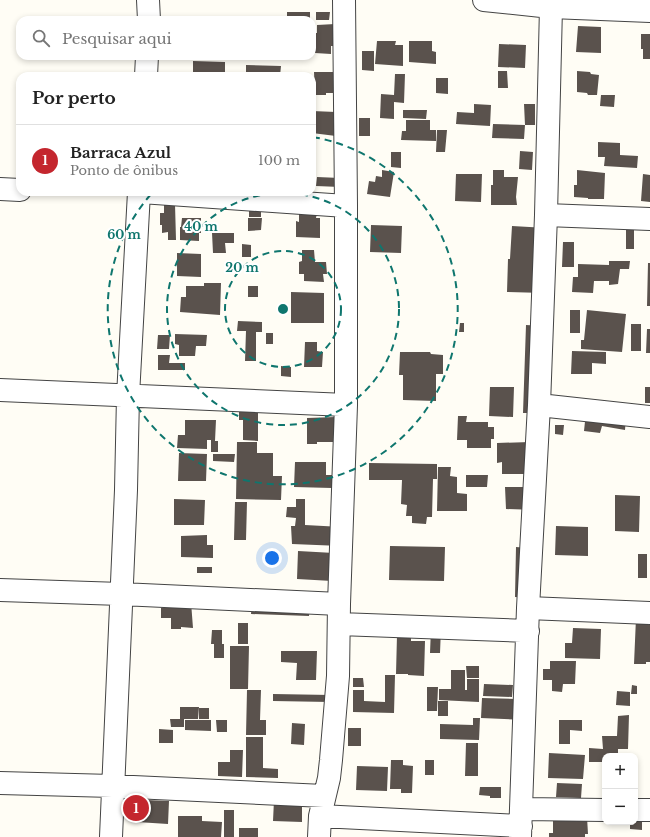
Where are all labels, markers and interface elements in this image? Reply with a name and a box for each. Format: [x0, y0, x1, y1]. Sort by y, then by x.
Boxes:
search box [16, 16, 316, 60]
icon: search [30, 27, 52, 49]
text: Pesquisar aqui [62, 29, 172, 48]
text: Por perto [32, 88, 116, 109]
text: Barraca Azul [70, 143, 171, 162]
text: 1 [42, 152, 48, 169]
text: 100 m [258, 152, 300, 169]
text: Ponto de ônibus [70, 162, 178, 179]
text: 40 m [184, 219, 218, 234]
text: 60 m [107, 227, 142, 242]
text: 20 m [225, 260, 259, 275]
centre of rings [276, 302, 290, 316]
your location [262, 548, 282, 568]
map controls [602, 753, 638, 825]
button: + [602, 753, 638, 789]
button: − [602, 789, 638, 825]
pin: 1 [123, 793, 149, 823]

